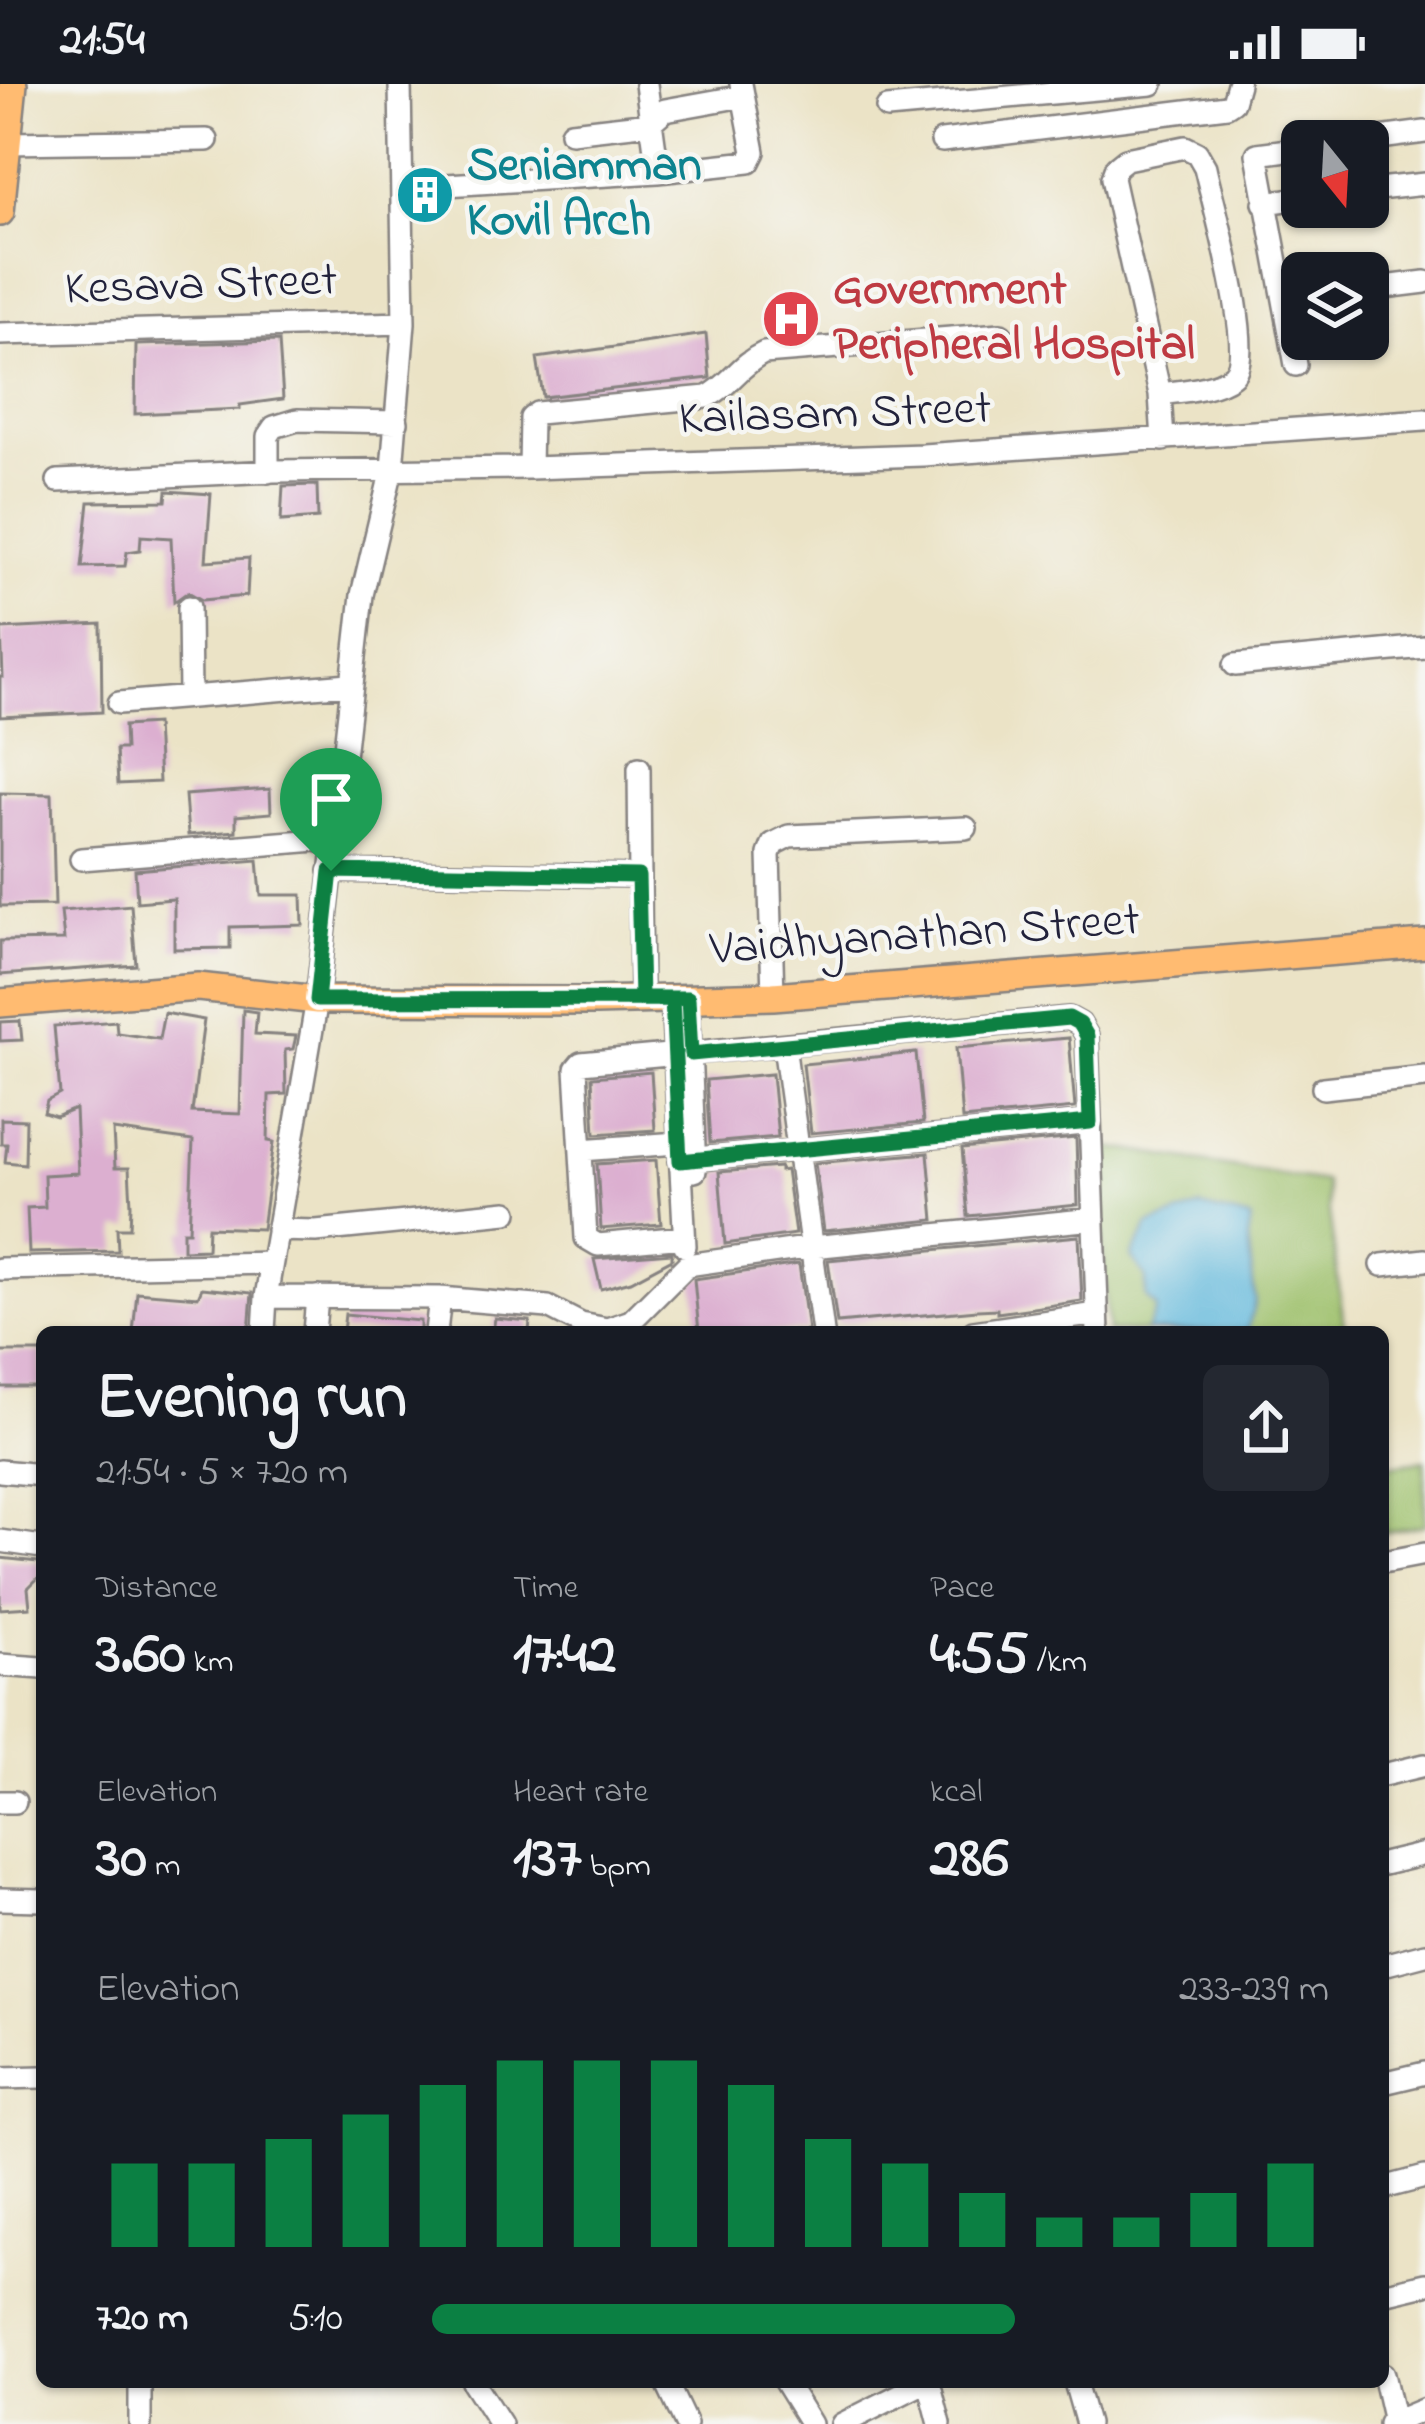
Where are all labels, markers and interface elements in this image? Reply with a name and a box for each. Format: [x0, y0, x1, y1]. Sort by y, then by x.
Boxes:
text: 21:54 [60, 9, 145, 75]
north arrow [1281, 120, 1389, 228]
map controls [1281, 120, 1389, 360]
place label: Seniamman Kovil Arch [467, 132, 702, 257]
building icon: Seniamman Kovil Arch [394, 164, 456, 226]
street label: Kesava Street [64, 246, 338, 326]
button: layers [1281, 252, 1389, 360]
place label: Government Peripheral Hospital [833, 256, 1195, 381]
hospital icon: Government Peripheral Hospital [760, 288, 822, 350]
street label: Kailasam Street [678, 375, 992, 455]
pin [280, 748, 382, 871]
icon: arrive [298, 766, 364, 832]
street label: Vaidhyanathan Street [707, 886, 1142, 986]
text: Evening run [96, 1352, 407, 1448]
button: share [1203, 1365, 1329, 1491]
text: 21:54 · 5 × 720 m [96, 1445, 348, 1502]
text: Distance [96, 1565, 218, 1613]
text: Time [513, 1565, 578, 1613]
text: Pace [930, 1565, 994, 1613]
text: 3.60 [96, 1613, 185, 1700]
text: 17:42 [513, 1613, 616, 1700]
text: 4:55 [930, 1613, 1028, 1700]
text: km [185, 1639, 234, 1687]
text: /km [1028, 1639, 1087, 1687]
text: Elevation [96, 1769, 217, 1817]
text: Heart rate [513, 1769, 648, 1817]
text: kcal [930, 1769, 982, 1817]
text: 30 [96, 1817, 147, 1904]
text: 137 [513, 1817, 582, 1904]
text: 286 [930, 1817, 1009, 1904]
text: m [147, 1843, 181, 1891]
text: bpm [582, 1843, 651, 1891]
text: Elevation [96, 1962, 239, 2019]
text: 233–239 m [1179, 1962, 1329, 2019]
text: 720 m [96, 2291, 188, 2348]
text: 5:10 [288, 2291, 343, 2348]

